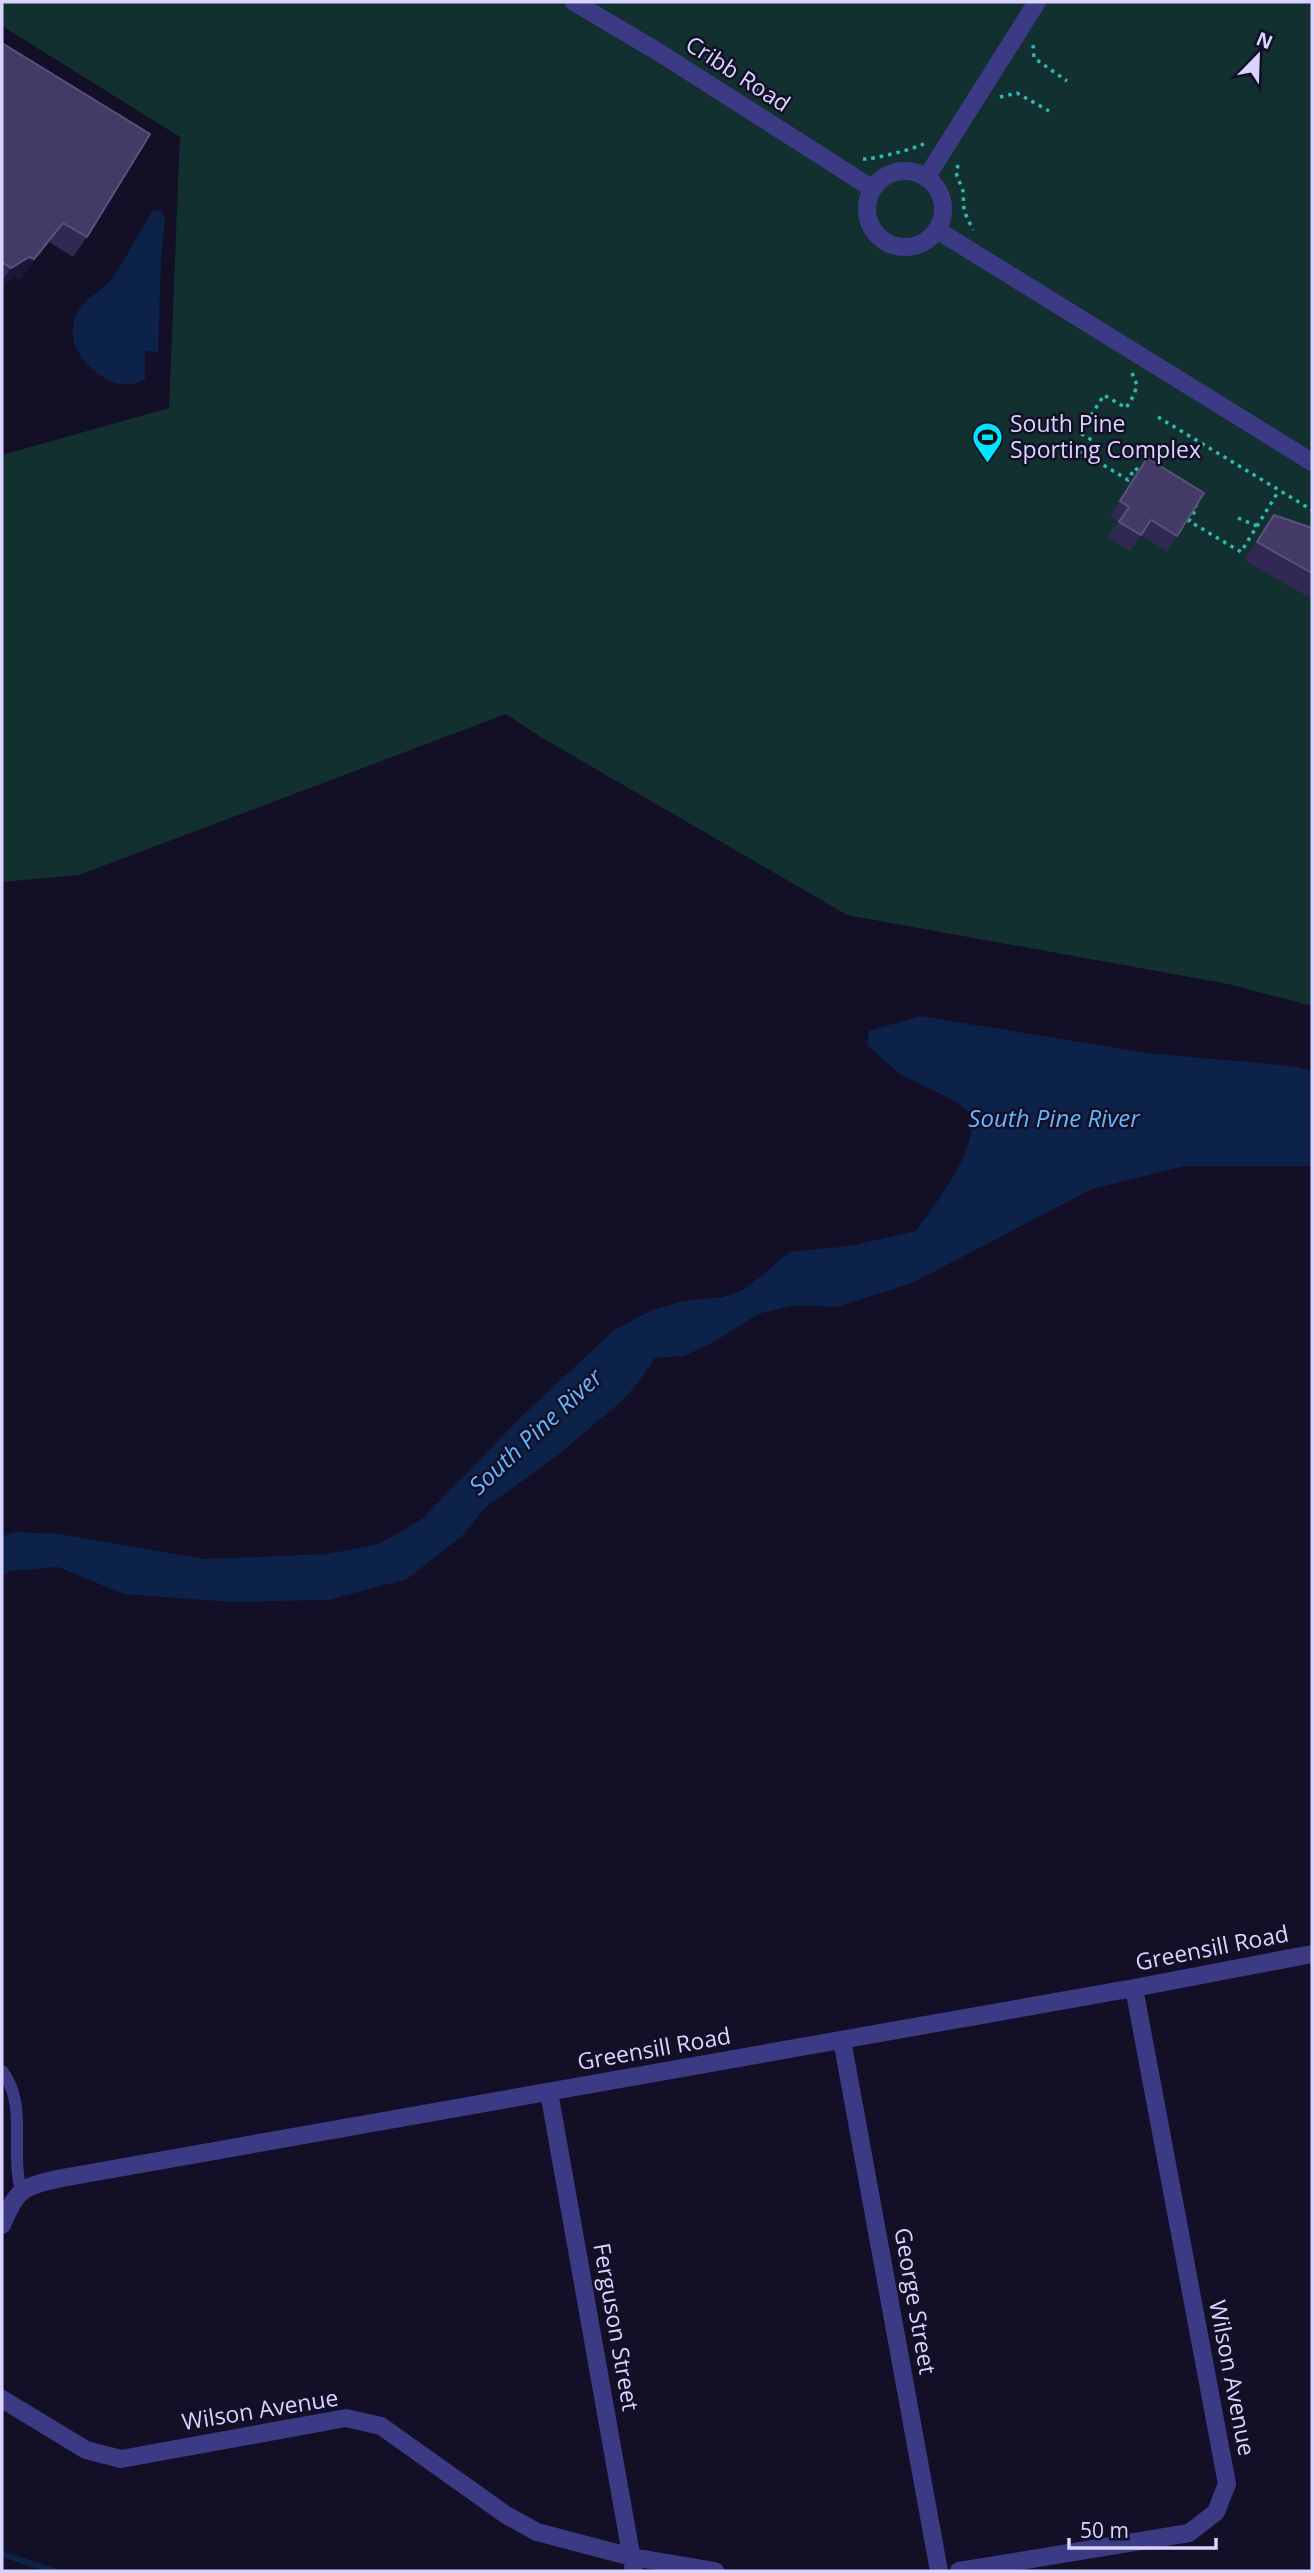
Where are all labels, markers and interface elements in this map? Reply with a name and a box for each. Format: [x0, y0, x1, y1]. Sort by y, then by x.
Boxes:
north arrow [1223, 21, 1293, 91]
text: N [1252, 25, 1277, 55]
street label: Cribb Road [680, 27, 797, 119]
place label: South Pine Sporting Complex [1010, 407, 1201, 465]
sports icon: South Pine Sporting Complex [970, 420, 1004, 464]
water label: South Pine River [968, 1101, 1141, 1134]
water label: South Pine River [461, 1359, 610, 1501]
street label: Greensill Road [1133, 1916, 1291, 1978]
street label: Greensill Road [575, 2019, 733, 2077]
street label: George Street [887, 2225, 945, 2377]
street label: Ferguson Street [586, 2240, 647, 2413]
street label: Wilson Avenue [1202, 2297, 1264, 2458]
street label: Wilson Avenue [179, 2381, 340, 2437]
scale bar [1069, 2506, 1216, 2550]
text: 50 m [1080, 2516, 1129, 2544]

